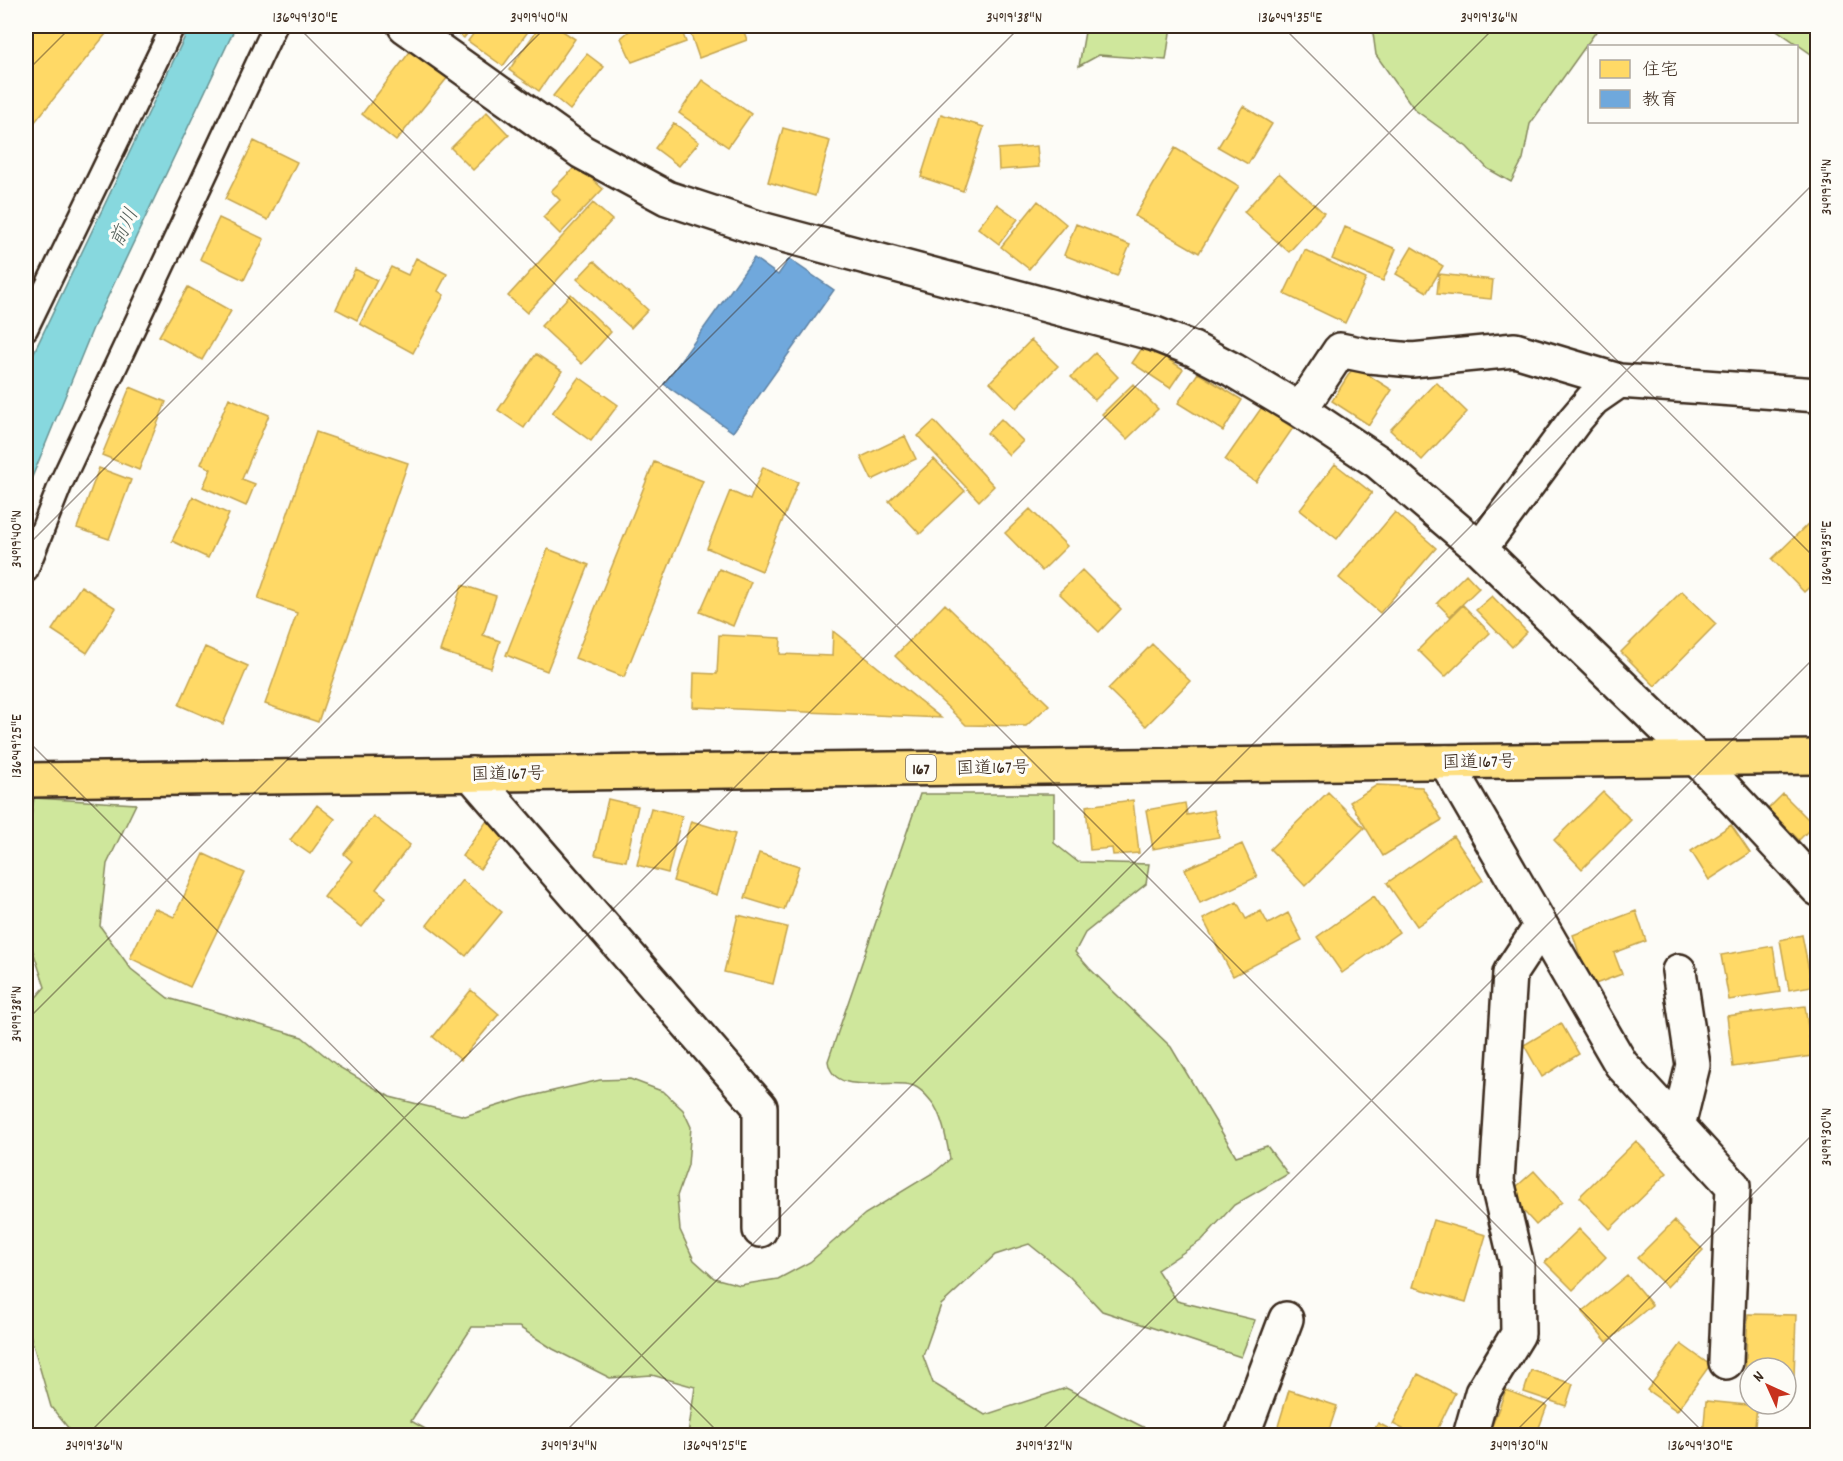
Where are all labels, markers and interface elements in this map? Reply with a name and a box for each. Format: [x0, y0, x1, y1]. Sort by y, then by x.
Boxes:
text: 136°49'30"E [272, 8, 338, 30]
text: 34°19'40"N [510, 8, 568, 30]
text: 34°19'38"N [986, 8, 1042, 30]
text: 136°49'35"E [1258, 8, 1322, 30]
text: 34°19'36"N [1460, 8, 1518, 30]
legend [1588, 45, 1798, 123]
text: 住宅 [1642, 59, 1678, 84]
text: 教育 [1642, 89, 1678, 114]
text: 34°19'34"N [1817, 159, 1839, 215]
water label: 前川 [104, 204, 147, 252]
text: 34°19'40"N [7, 510, 29, 568]
text: 136°49'35"E [1817, 521, 1839, 585]
text: 136°49'25"E [7, 714, 29, 778]
street label: 国道167号 [1442, 750, 1516, 777]
road number: 167 [906, 755, 936, 781]
street label: 国道167号 [956, 756, 1030, 783]
street label: 国道167号 [471, 762, 545, 789]
text: 34°19'38"N [7, 986, 29, 1042]
text: 34°19'30"N [1817, 1108, 1839, 1166]
north arrow [1738, 1356, 1798, 1416]
text: N [1748, 1366, 1770, 1388]
text: 34°19'36"N [65, 1436, 123, 1458]
text: 34°19'34"N [541, 1436, 597, 1458]
text: 136°49'25"E [683, 1436, 747, 1458]
text: 34°19'32"N [1016, 1436, 1072, 1458]
text: 34°19'30"N [1490, 1436, 1548, 1458]
text: 136°49'30"E [1667, 1436, 1733, 1458]

